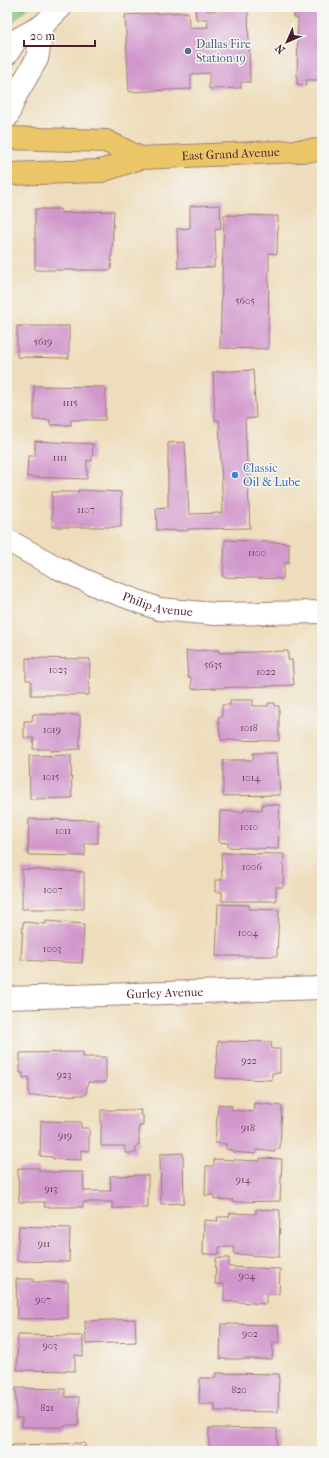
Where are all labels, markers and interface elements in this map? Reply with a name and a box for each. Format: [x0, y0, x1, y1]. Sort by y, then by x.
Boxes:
scale bar [24, 22, 95, 48]
north arrow [267, 22, 307, 62]
text: 20 m [30, 29, 55, 43]
place label: Dallas Fire Station 19 [196, 37, 251, 65]
text: N [272, 41, 288, 56]
marker: Dallas Fire Station 19 [183, 46, 193, 56]
street label: East Grand Avenue [181, 145, 280, 163]
house number: 5605 [235, 295, 255, 307]
house number: 5619 [34, 336, 52, 348]
house number: 1115 [63, 397, 78, 409]
house number: 1111 [53, 452, 67, 464]
place label: Classic Oil & Lube [243, 461, 301, 489]
marker: Classic Oil & Lube [230, 470, 240, 480]
house number: 1107 [77, 504, 95, 516]
house number: 1100 [248, 547, 266, 559]
street label: Philip Avenue [121, 589, 193, 619]
house number: 5635 [204, 659, 222, 671]
house number: 1023 [49, 664, 67, 676]
house number: 1022 [256, 666, 276, 678]
house number: 1018 [240, 722, 258, 734]
house number: 1019 [43, 724, 61, 736]
house number: 1015 [43, 771, 59, 783]
house number: 1014 [242, 772, 261, 784]
house number: 1010 [240, 821, 258, 833]
house number: 1011 [55, 825, 71, 837]
house number: 1006 [242, 861, 263, 873]
house number: 1007 [43, 884, 63, 896]
house number: 1004 [238, 927, 259, 939]
house number: 1003 [43, 943, 61, 955]
street label: Gurley Avenue [126, 985, 204, 1001]
house number: 922 [241, 1055, 257, 1067]
house number: 923 [57, 1069, 71, 1081]
house number: 918 [241, 1122, 255, 1134]
house number: 919 [58, 1130, 72, 1142]
house number: 914 [236, 1174, 251, 1186]
house number: 913 [45, 1183, 57, 1195]
house number: 911 [38, 1238, 50, 1250]
house number: 904 [239, 1270, 256, 1282]
house number: 907 [35, 1294, 51, 1306]
house number: 902 [242, 1328, 258, 1340]
house number: 903 [43, 1340, 57, 1352]
house number: 820 [231, 1384, 247, 1396]
house number: 821 [40, 1402, 54, 1414]

